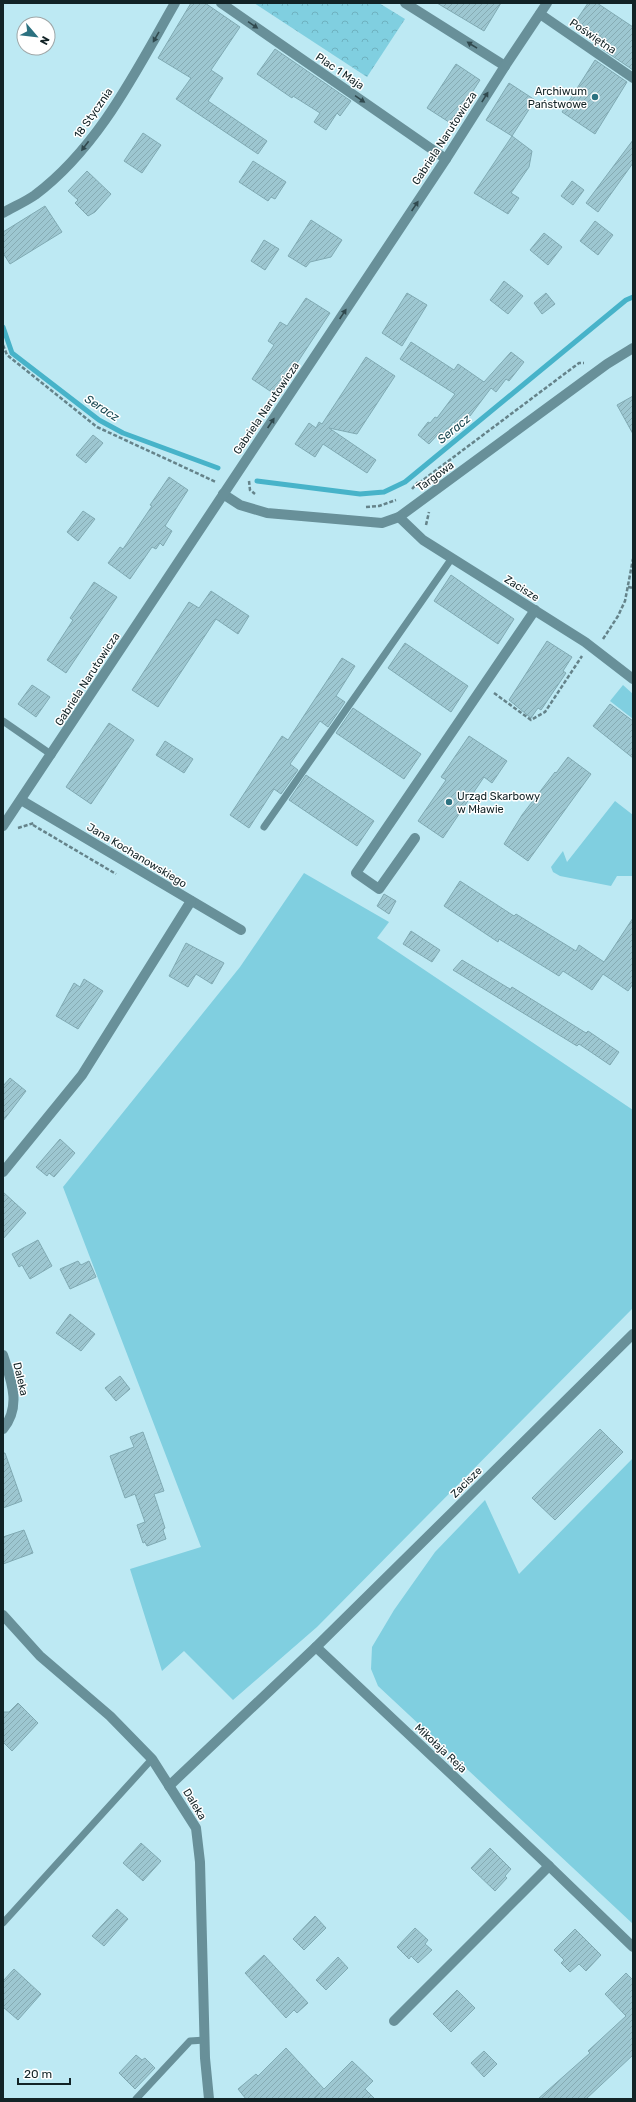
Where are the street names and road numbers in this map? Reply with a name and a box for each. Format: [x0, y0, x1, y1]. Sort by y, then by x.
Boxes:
street label: Poświętna [567, 16, 618, 57]
street label: Plac 1 Maja [313, 50, 366, 92]
street label: 18 Stycznia [71, 86, 116, 141]
street label: Gabriela Narutowicza [409, 89, 479, 187]
street label: Gabriela Narutowicza [231, 360, 302, 457]
street label: Targowa [414, 459, 456, 494]
street label: Zacisze [502, 573, 542, 604]
street label: Gabriela Narutowicza [52, 630, 122, 728]
street label: Jana Kochanowskiego [84, 820, 189, 890]
street label: Daleka [10, 1361, 31, 1397]
street label: Zacisze [448, 1464, 485, 1501]
street label: Mikołaja Reja [412, 1721, 469, 1776]
street label: Daleka [180, 1786, 209, 1822]

